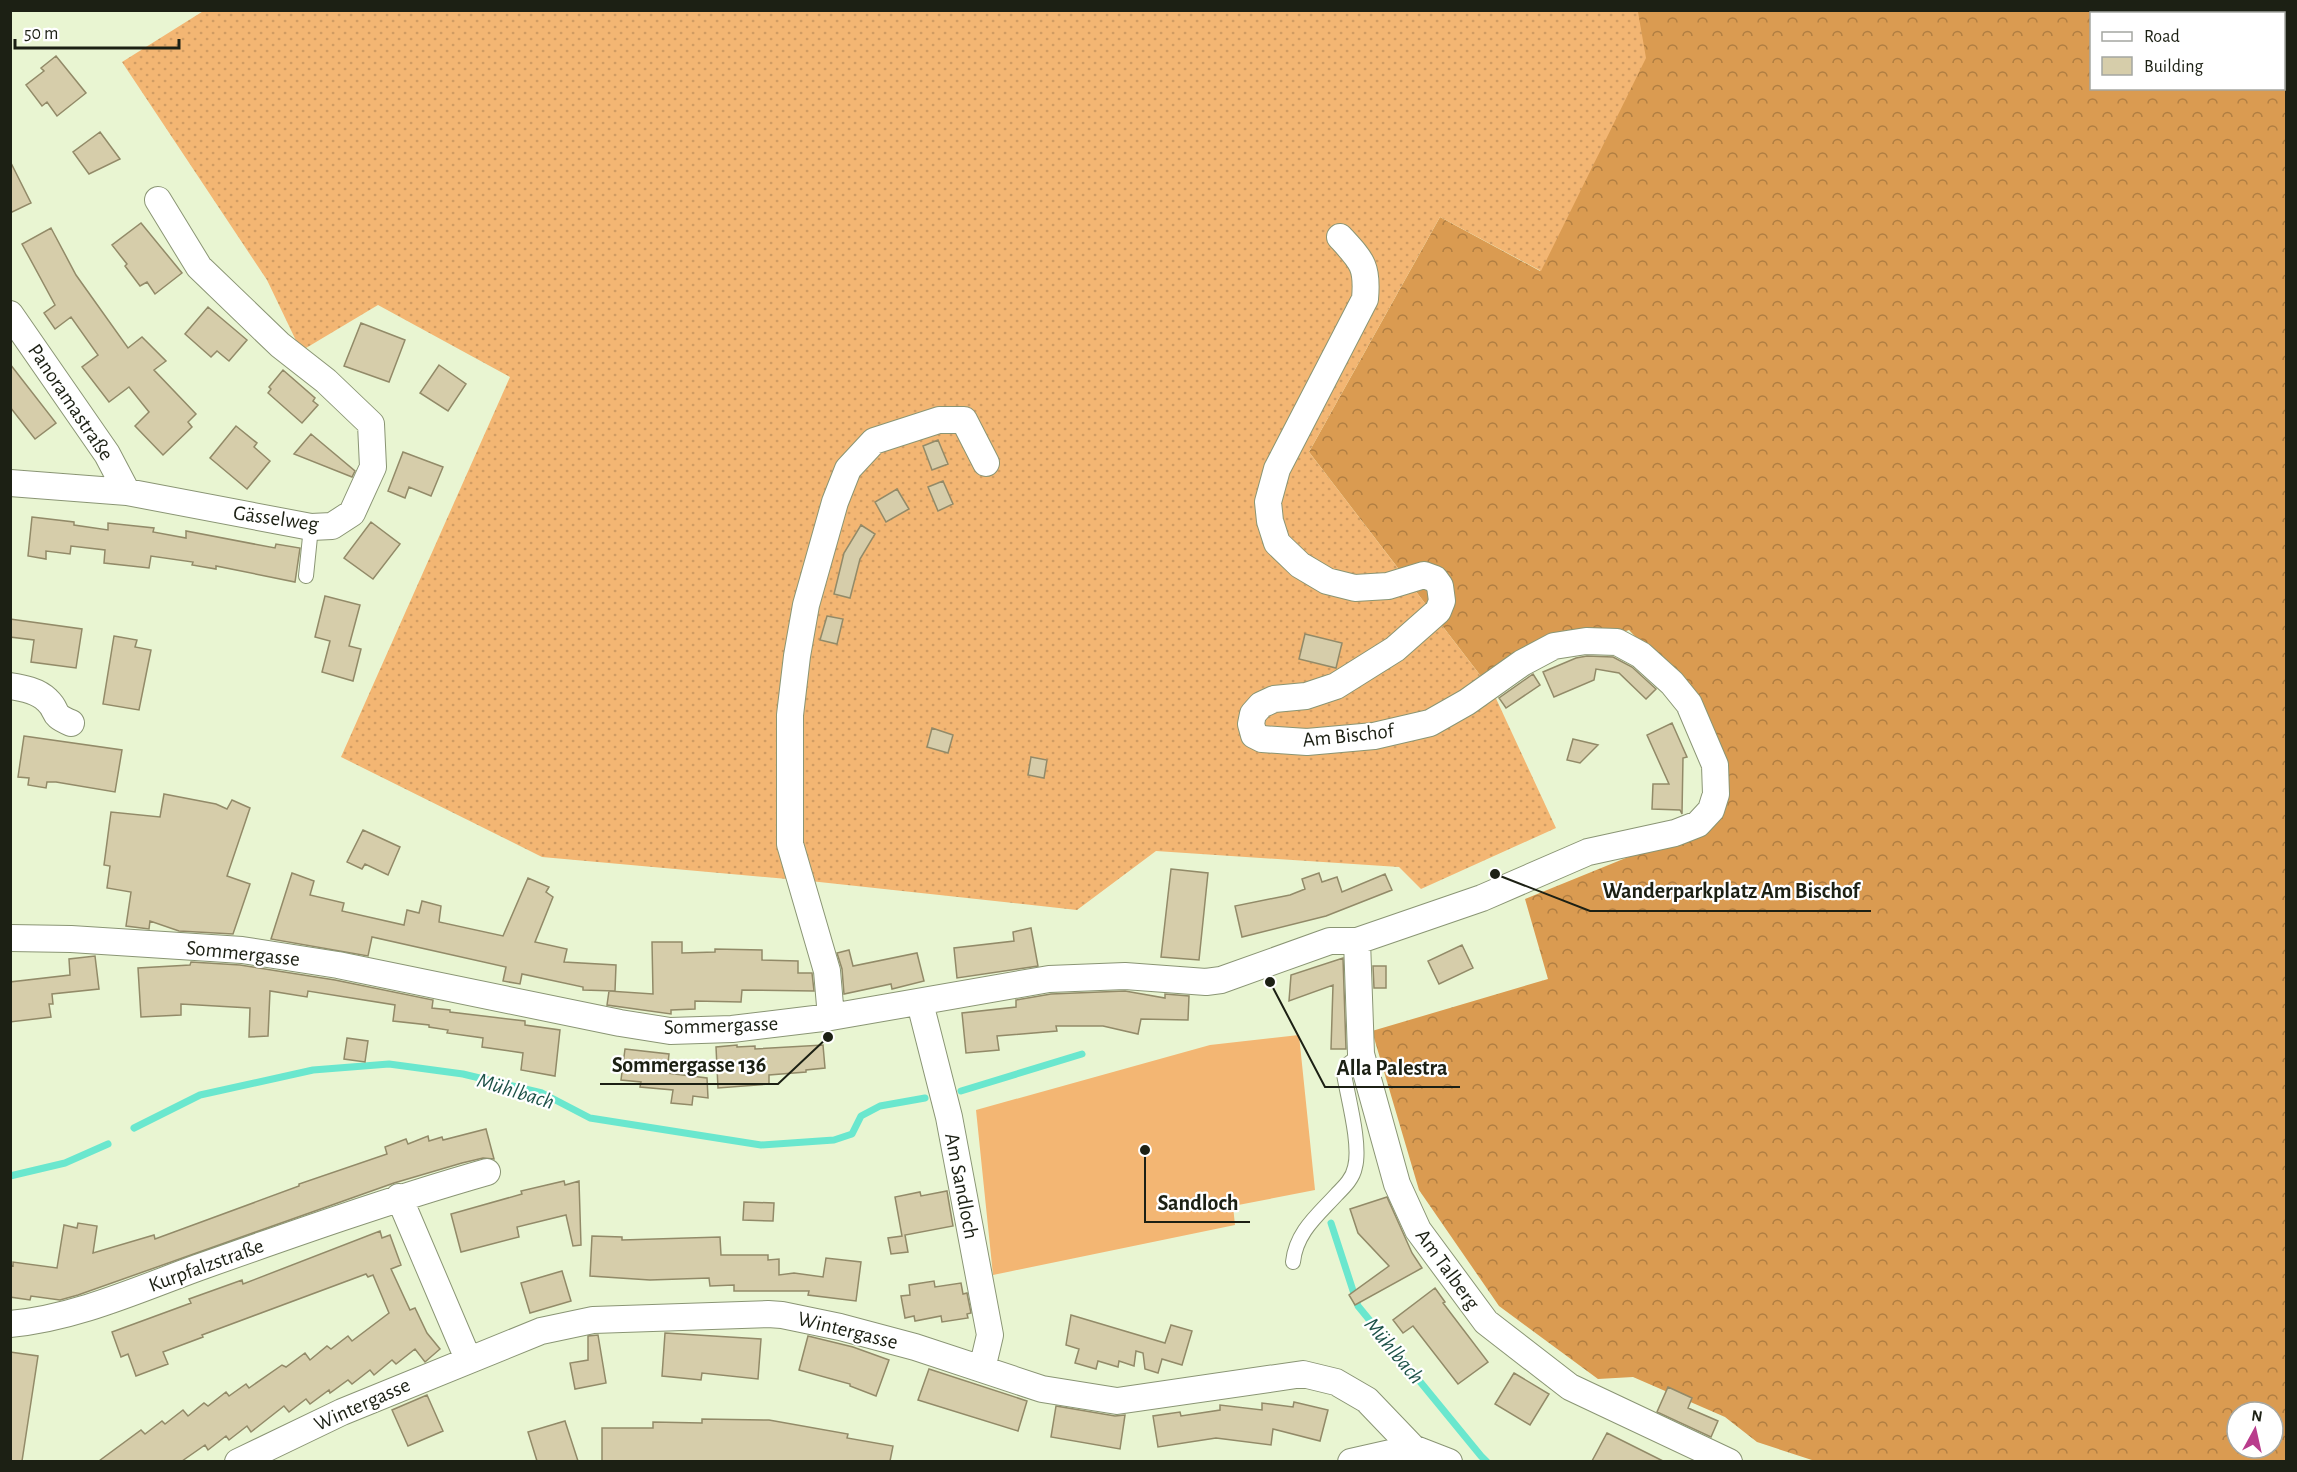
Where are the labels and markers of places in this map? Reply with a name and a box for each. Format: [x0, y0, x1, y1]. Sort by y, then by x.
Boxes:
callout: Wanderparkplatz Am Bischof [1590, 871, 1871, 911]
callout: Sommergasse 136 [600, 1044, 778, 1084]
callout: Alla Palestra [1325, 1047, 1460, 1087]
callout: Sandloch [1145, 1182, 1250, 1222]

